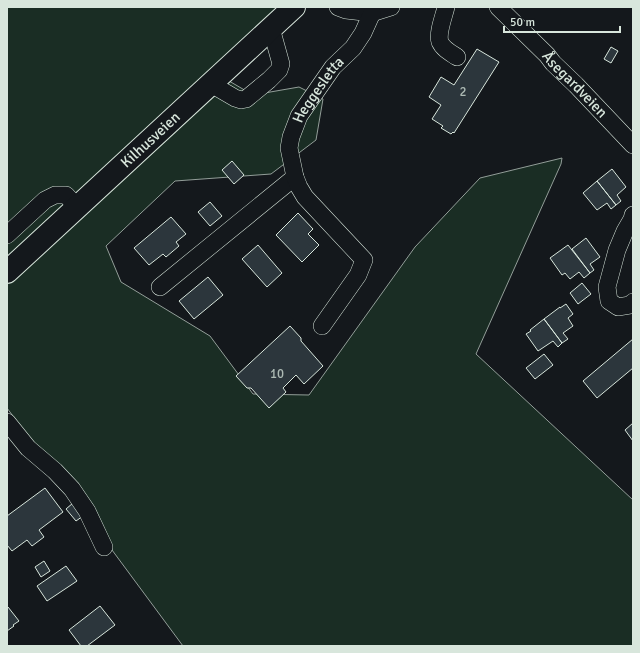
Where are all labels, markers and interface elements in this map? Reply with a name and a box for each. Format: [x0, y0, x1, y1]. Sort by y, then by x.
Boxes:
scale bar [504, 8, 620, 34]
text: 50 m [510, 15, 535, 30]
street label: Åsegardveien [538, 48, 611, 121]
street label: Heggesletta [288, 53, 348, 125]
house number: 2 [459, 84, 467, 100]
street label: Kilhusveien [117, 108, 184, 172]
house number: 10 [270, 366, 284, 382]

